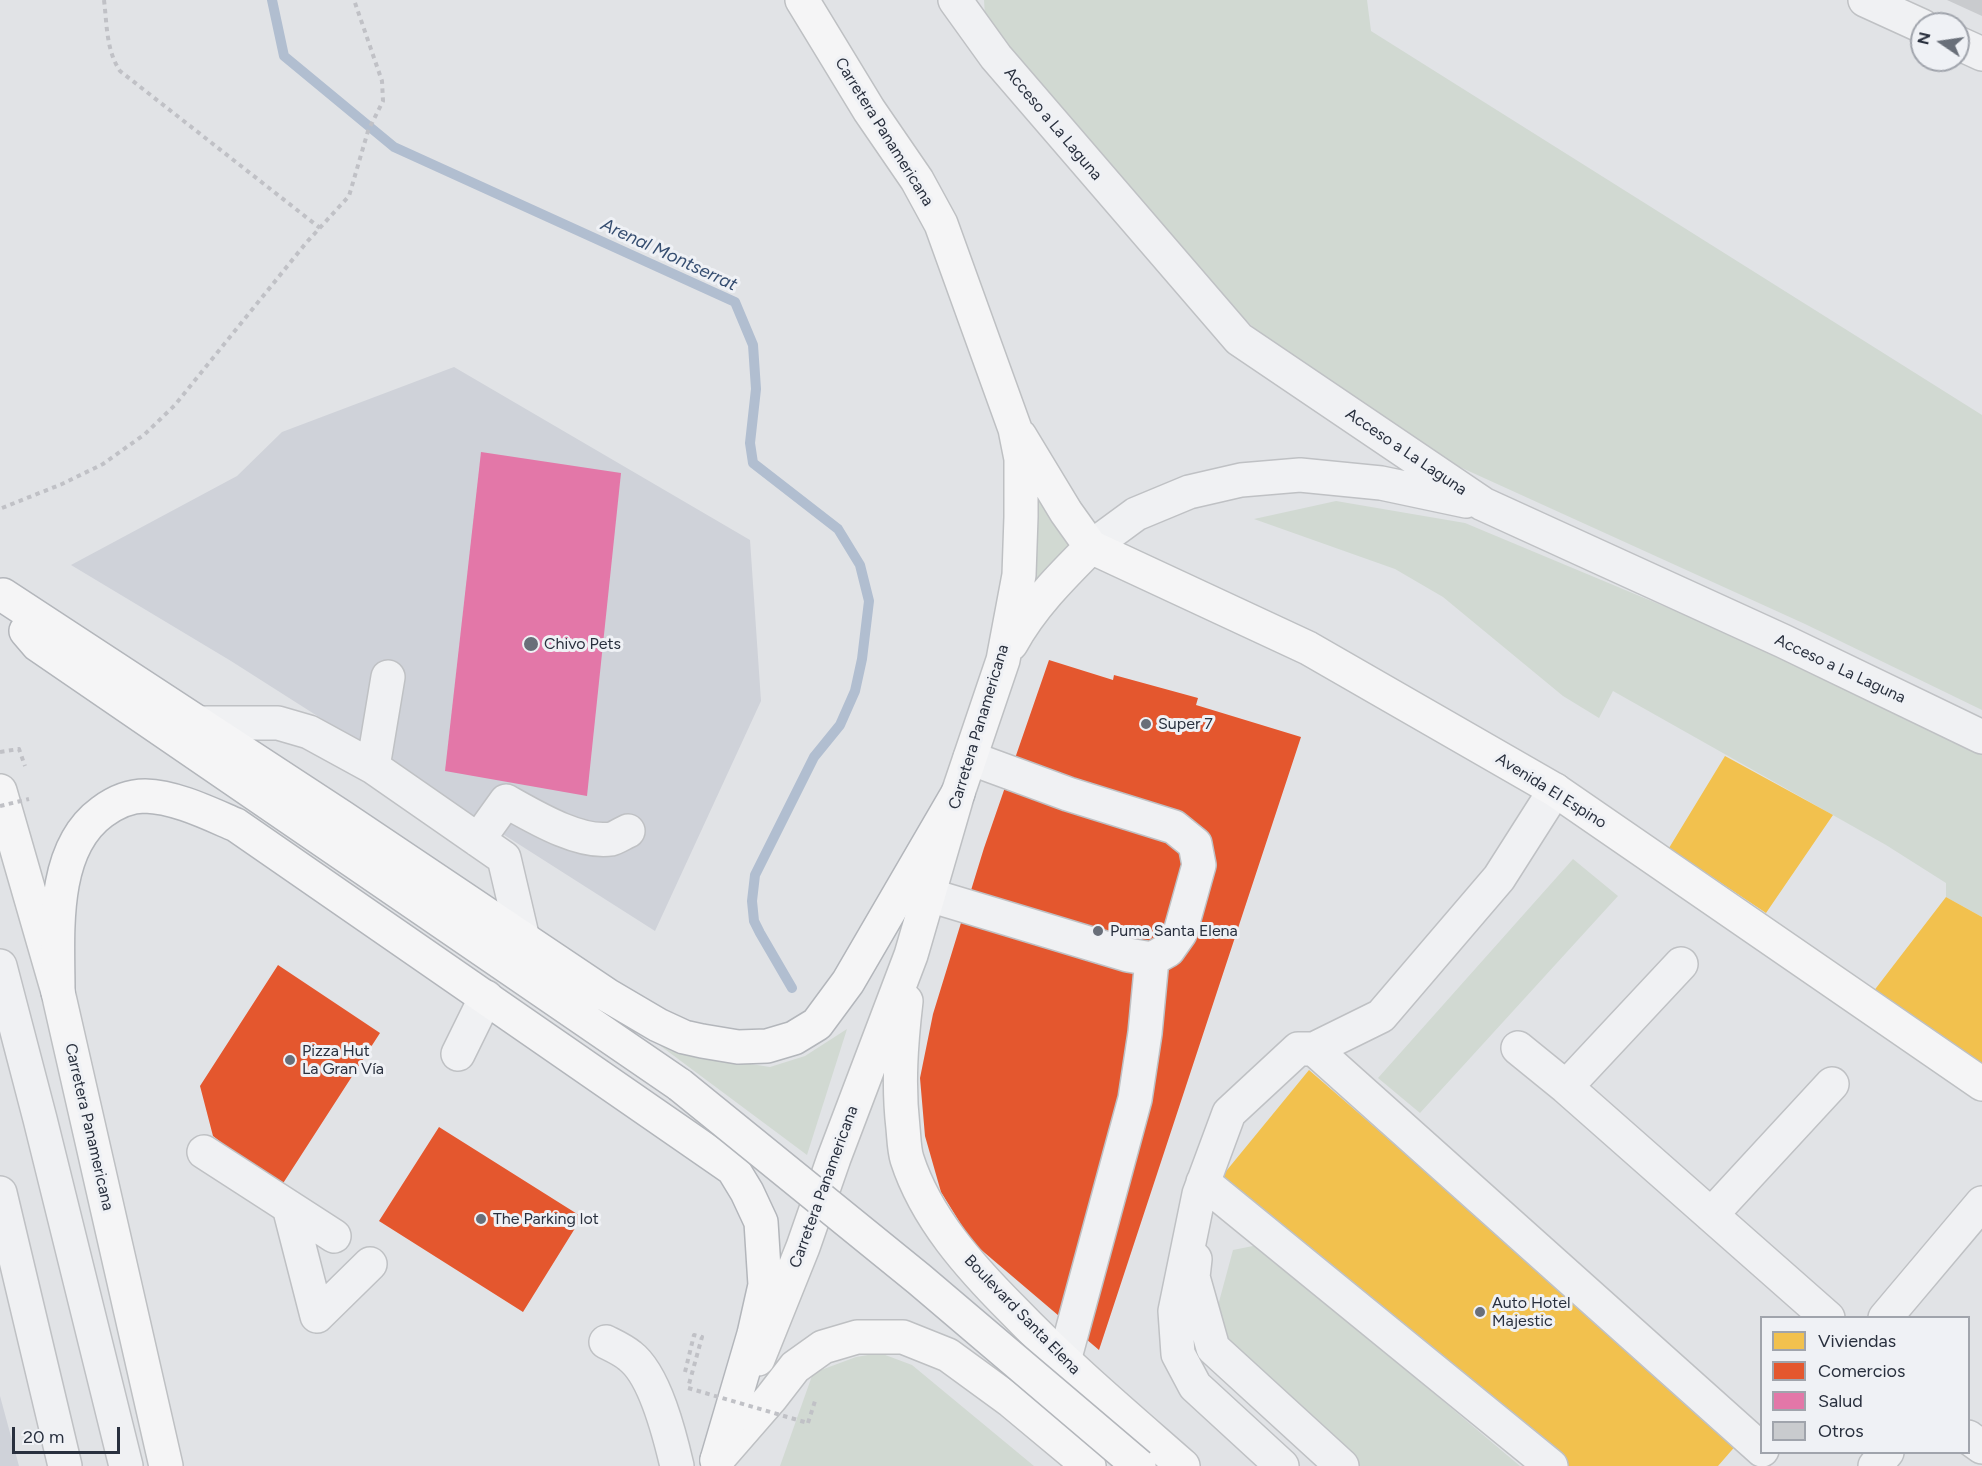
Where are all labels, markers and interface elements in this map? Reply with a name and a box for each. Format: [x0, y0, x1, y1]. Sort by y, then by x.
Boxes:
north arrow [1910, 12, 1970, 72]
text: N [1913, 30, 1935, 46]
street label: Carretera Panamericana [830, 54, 938, 210]
street label: Acceso a La Laguna [1000, 63, 1106, 185]
water label: Arenal Montserrat [597, 214, 741, 296]
street label: Acceso a La Laguna [1342, 404, 1470, 500]
street label: Acceso a La Laguna [1772, 630, 1908, 708]
place label: Chivo Pets [544, 634, 621, 654]
marker: Chivo Pets [522, 635, 540, 653]
street label: Carretera Panamericana [945, 642, 1013, 812]
place label: Super 7 [1158, 714, 1213, 734]
marker: Super 7 [1139, 717, 1153, 731]
street label: Avenida El Espino [1492, 749, 1610, 833]
place label: Puma Santa Elena [1110, 921, 1238, 941]
marker: Puma Santa Elena [1091, 924, 1105, 938]
street label: Carretera Panamericana [60, 1041, 118, 1213]
place label: Pizza Hut La Gran Vía [302, 1041, 384, 1079]
marker: Pizza Hut La Gran Vía [283, 1053, 297, 1067]
street label: Carretera Panamericana [786, 1103, 862, 1271]
place label: The Parking lot [493, 1209, 599, 1229]
marker: The Parking lot [474, 1212, 488, 1226]
street label: Boulevard Santa Elena [960, 1251, 1084, 1379]
place label: Auto Hotel Majestic [1492, 1293, 1571, 1331]
marker: Auto Hotel Majestic [1473, 1305, 1487, 1319]
legend [1760, 1316, 1970, 1454]
text: Viviendas [1818, 1330, 1896, 1352]
text: Comercios [1818, 1360, 1905, 1382]
text: Salud [1818, 1390, 1863, 1412]
scale bar [15, 1415, 123, 1453]
text: Otros [1818, 1420, 1864, 1442]
text: 20 m [23, 1426, 64, 1448]

